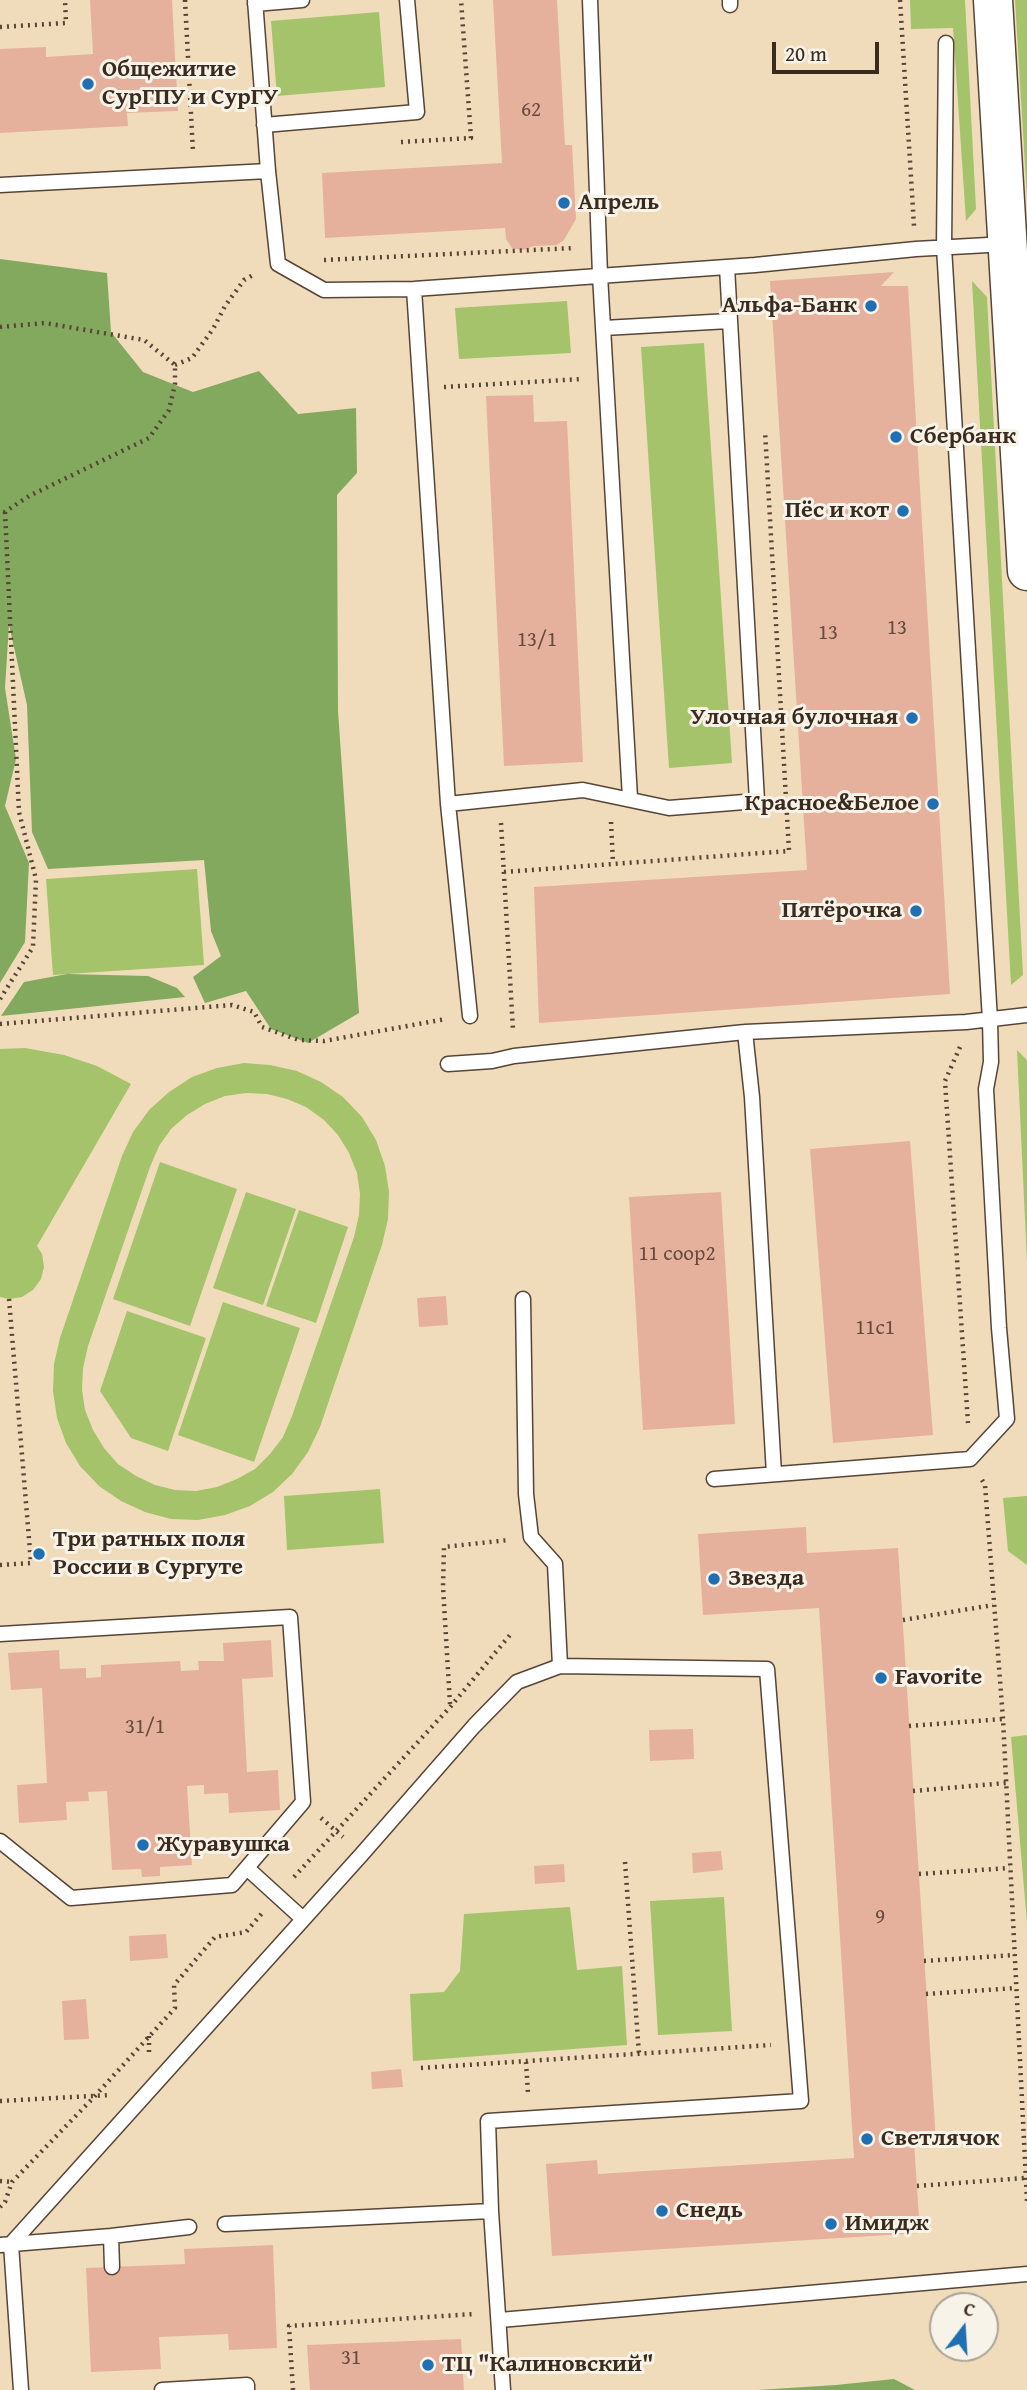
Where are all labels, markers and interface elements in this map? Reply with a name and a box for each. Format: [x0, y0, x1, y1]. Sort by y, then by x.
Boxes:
scale bar [775, 28, 882, 72]
text: 20 m [785, 38, 827, 69]
place label: Общежитие СурГПУ и СурГУ [102, 56, 278, 112]
marker: Общежитие СурГПУ и СурГУ [80, 76, 96, 92]
house number: 62 [521, 98, 541, 124]
place label: Апрель [578, 189, 659, 217]
marker: Апрель [556, 195, 572, 211]
place label: Альфа-Банк [722, 292, 857, 320]
marker: Альфа-Банк [863, 298, 879, 314]
place label: Сбербанк [910, 423, 1016, 451]
marker: Сбербанк [888, 429, 904, 445]
place label: Пёс и кот [785, 497, 889, 525]
marker: Пёс и кот [895, 503, 911, 519]
house number: 13 [887, 616, 907, 642]
house number: 13 [818, 621, 838, 647]
house number: 13/1 [517, 628, 557, 654]
place label: Улочная булочная [690, 704, 898, 732]
marker: Улочная булочная [904, 710, 920, 726]
place label: Красное&Белое [745, 790, 919, 818]
marker: Красное&Белое [925, 796, 941, 812]
place label: Пятёрочка [782, 897, 902, 925]
marker: Пятёрочка [908, 903, 924, 919]
house number: 11 соор2 [638, 1242, 716, 1268]
house number: 11с1 [855, 1316, 895, 1342]
place label: Три ратных поля России в Сургуте [53, 1526, 245, 1582]
marker: Три ратных поля России в Сургуте [31, 1546, 47, 1562]
place label: Звезда [728, 1565, 804, 1593]
marker: Звезда [706, 1571, 722, 1587]
place label: Favorite [895, 1664, 982, 1692]
marker: Favorite [873, 1670, 889, 1686]
house number: 31/1 [125, 1715, 165, 1741]
place label: Журавушка [157, 1831, 290, 1859]
marker: Журавушка [135, 1837, 151, 1853]
house number: 9 [875, 1905, 885, 1931]
place label: Светлячок [881, 2125, 999, 2153]
marker: Светлячок [859, 2131, 875, 2147]
place label: Снедь [676, 2197, 743, 2225]
marker: Снедь [654, 2203, 670, 2219]
place label: Имидж [845, 2210, 929, 2238]
marker: Имидж [823, 2216, 839, 2232]
north arrow [929, 2292, 999, 2362]
text: С [960, 2294, 979, 2324]
house number: 31 [341, 2346, 361, 2372]
place label: ТЦ "Калиновский" [442, 2351, 654, 2379]
marker: ТЦ "Калиновский" [420, 2357, 436, 2373]

